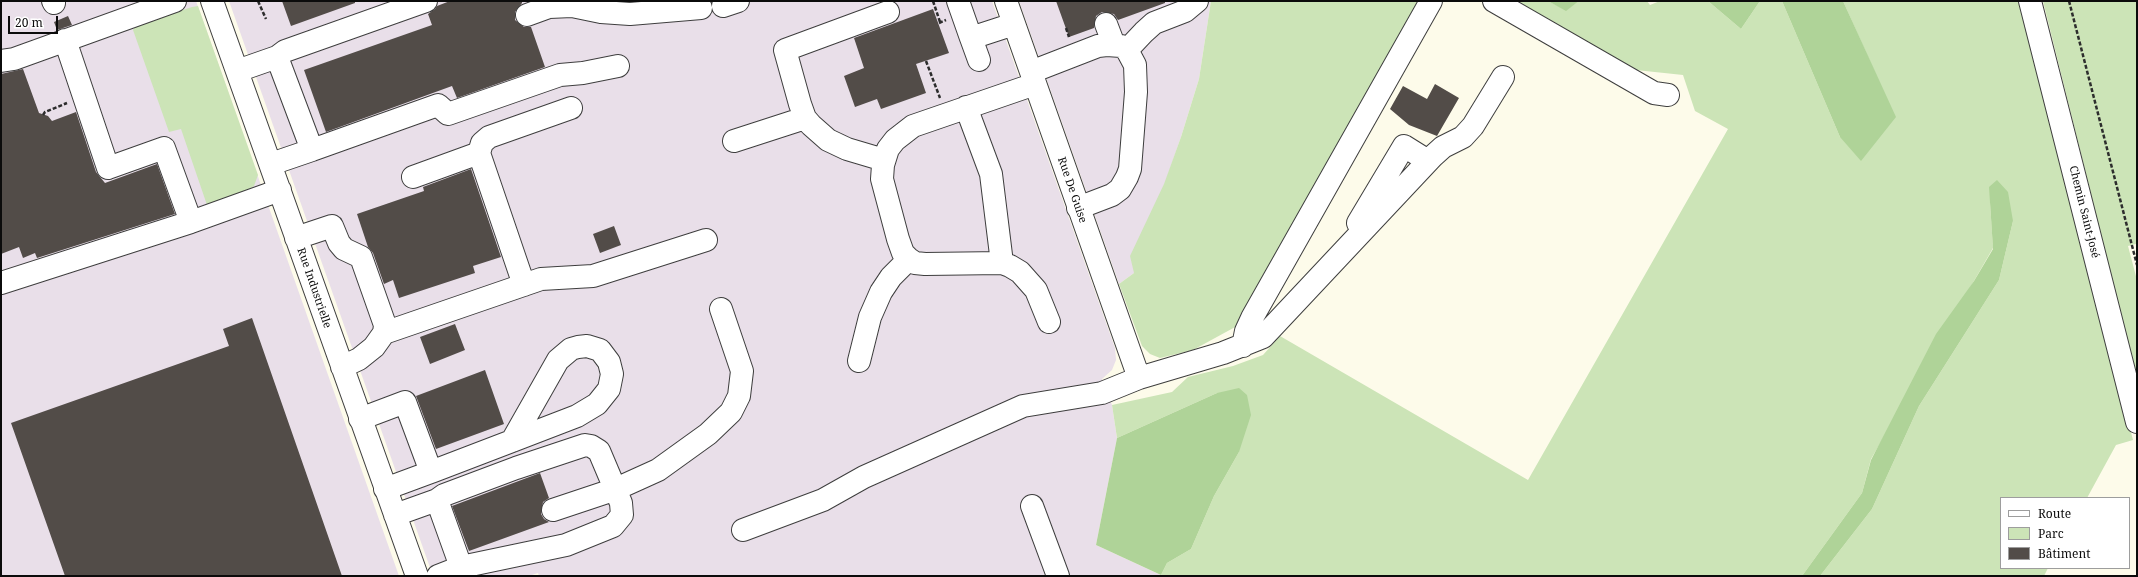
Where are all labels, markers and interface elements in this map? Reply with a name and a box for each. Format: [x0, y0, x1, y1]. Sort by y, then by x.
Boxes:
scale bar [10, 8, 60, 34]
text: 20 m [15, 14, 43, 31]
street label: Rue De Guise [1055, 155, 1089, 225]
street label: Chemin Saint-José [2066, 164, 2102, 260]
street label: Rue Industrielle [294, 246, 334, 330]
legend [2000, 497, 2130, 569]
text: Route [2038, 505, 2071, 522]
text: Parc [2038, 525, 2064, 542]
text: Bâtiment [2038, 545, 2090, 562]

